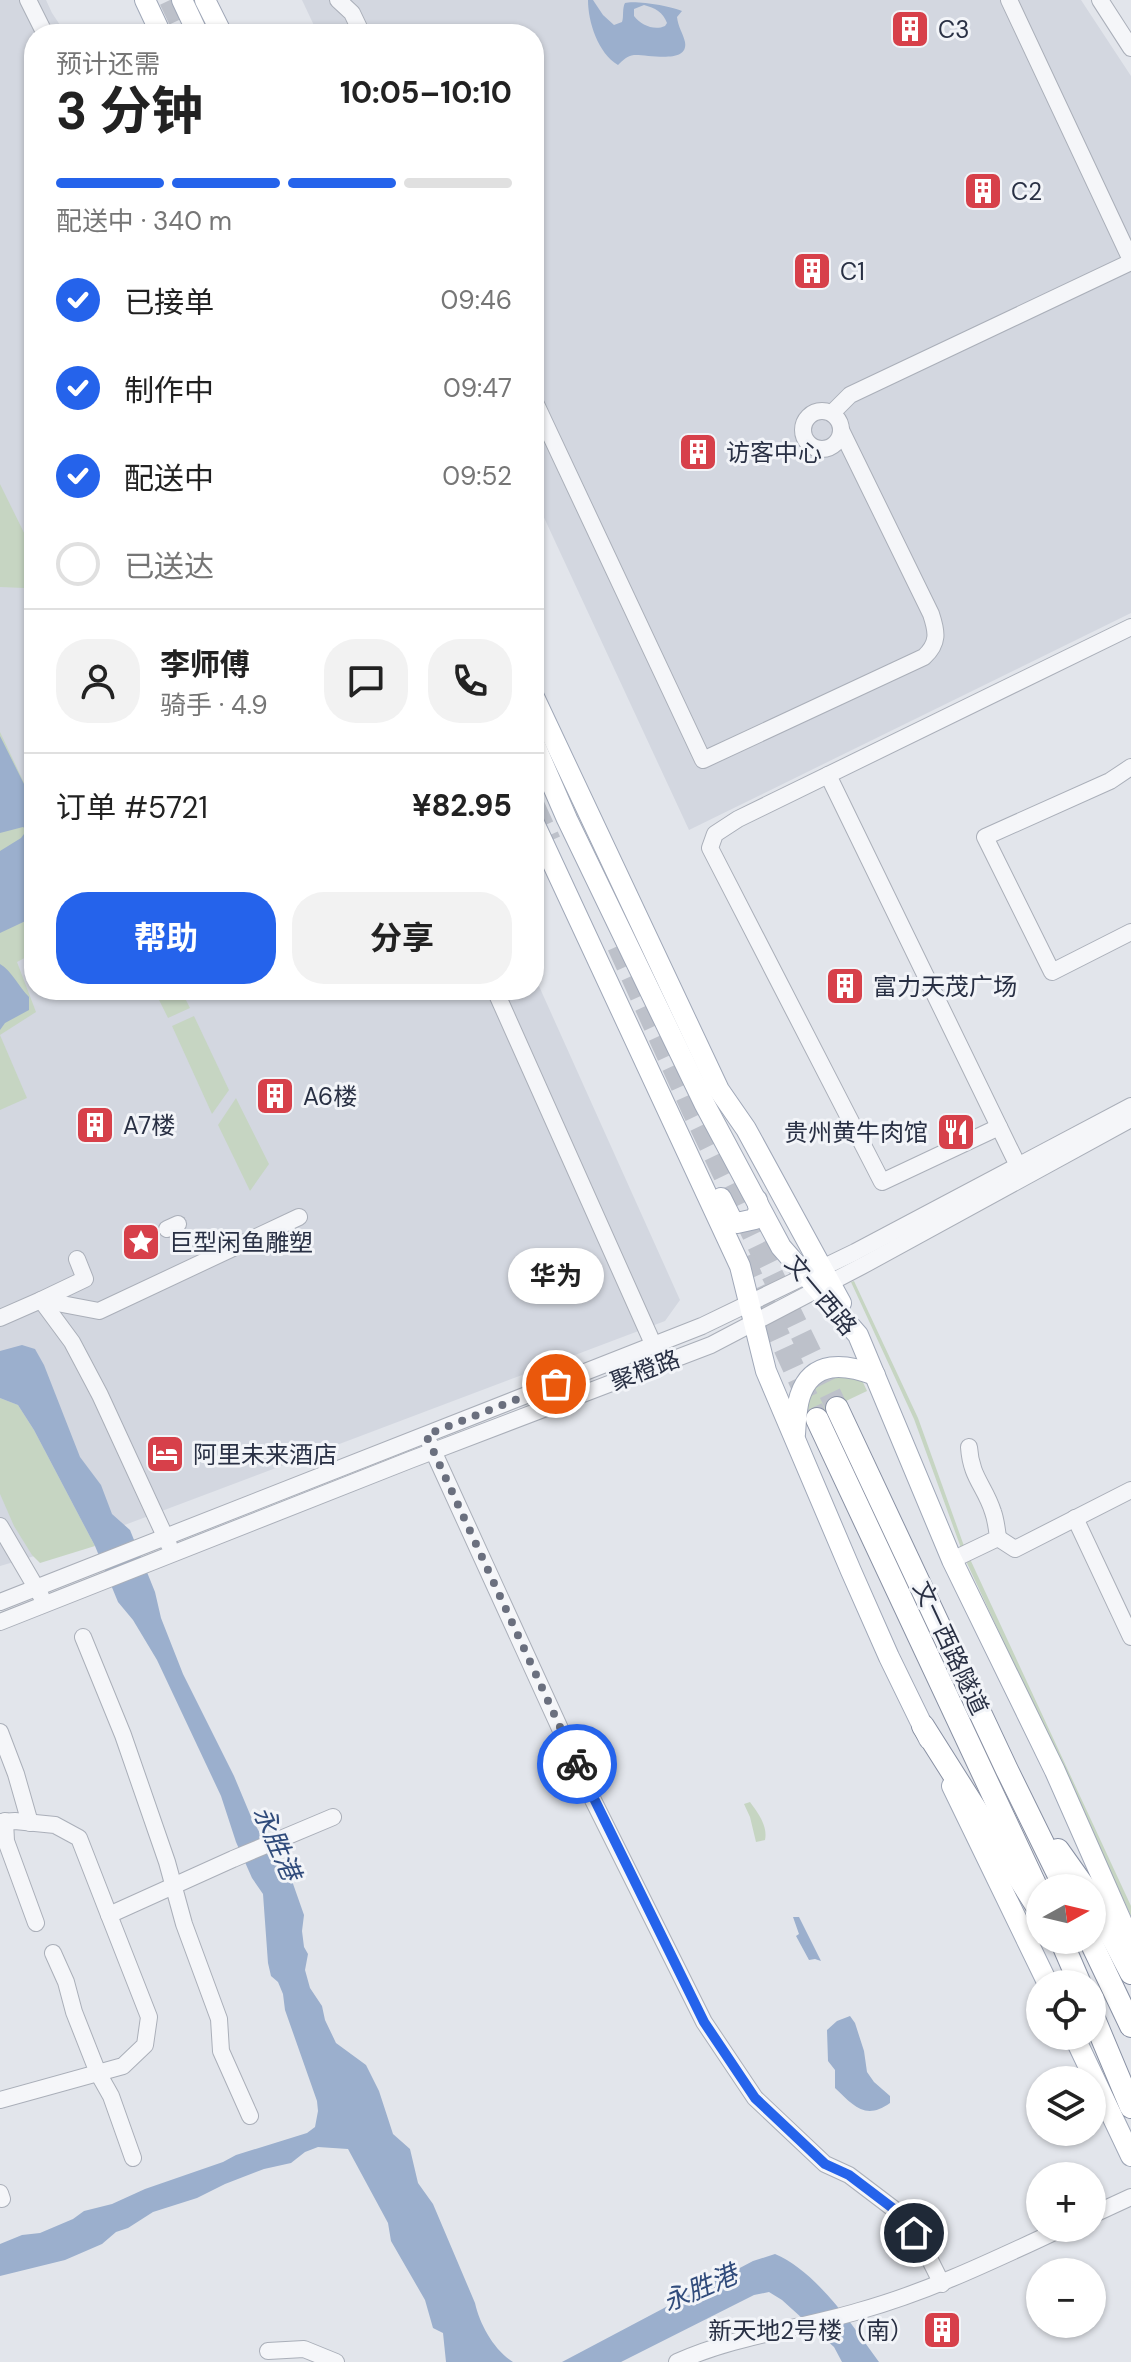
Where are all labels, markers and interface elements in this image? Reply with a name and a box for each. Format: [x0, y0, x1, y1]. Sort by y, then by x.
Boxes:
building icon: C3 [889, 8, 931, 50]
place label: C3 [938, 14, 969, 45]
text: 预计还需 [56, 47, 160, 81]
text: 10:05–10:10 [340, 73, 512, 112]
text: 3 分钟 [56, 77, 204, 145]
building icon: C2 [962, 170, 1004, 212]
place label: C2 [1011, 176, 1042, 207]
text: 配送中 · 340 m [56, 204, 232, 238]
building icon: C1 [791, 250, 833, 292]
place label: C1 [840, 256, 865, 287]
icon: check [56, 278, 100, 322]
text: 已接单 [124, 283, 214, 322]
text: 09:46 [441, 283, 512, 317]
icon: check [56, 366, 100, 410]
text: 制作中 [124, 371, 214, 410]
text: 09:47 [443, 371, 512, 405]
building icon: 访客中心 [677, 431, 719, 473]
place label: 访客中心 [726, 437, 822, 468]
icon: check [56, 454, 100, 498]
text: 配送中 [124, 459, 214, 498]
text: 09:52 [442, 459, 512, 493]
text: 已送达 [124, 547, 214, 586]
button: person [56, 639, 140, 723]
button: chat [324, 639, 408, 723]
button: phone [428, 639, 512, 723]
text: 李师傅 [160, 645, 250, 684]
text: 骑手 · 4.9 [160, 688, 267, 722]
text: ¥82.95 [412, 786, 512, 825]
text: 订单 #5721 [56, 788, 208, 827]
button: 帮助 [56, 892, 276, 984]
button: 分享 [292, 892, 512, 984]
building icon: 富力天茂广场 [824, 965, 866, 1007]
place label: 富力天茂广场 [873, 971, 1017, 1002]
building icon: A6楼 [254, 1075, 296, 1117]
place label: A6楼 [303, 1081, 357, 1112]
building icon: A7楼 [74, 1104, 116, 1146]
place label: A7楼 [123, 1110, 175, 1141]
restaurant icon: 贵州黄牛肉馆 [935, 1111, 977, 1153]
place label: 贵州黄牛肉馆 [784, 1117, 928, 1148]
place icon: 巨型闲鱼雕塑 [120, 1221, 162, 1263]
place label: 巨型闲鱼雕塑 [169, 1227, 313, 1258]
callout: 华为 [508, 1248, 604, 1304]
street label: 文一西路 [778, 1248, 864, 1342]
text: 华为 [530, 1259, 582, 1293]
street label: 聚橙路 [606, 1343, 684, 1397]
pin [522, 1350, 590, 1418]
icon: bag [534, 1362, 578, 1406]
hotel icon: 阿里未来酒店 [144, 1433, 186, 1475]
place label: 阿里未来酒店 [193, 1439, 337, 1470]
street label: 文一西路隧道 [907, 1576, 995, 1720]
courier [537, 1724, 617, 1804]
icon: bike [555, 1742, 599, 1786]
water label: 永胜港 [246, 1800, 310, 1889]
north arrow [1026, 1874, 1106, 1954]
map controls [1026, 1874, 1106, 2338]
button: locate [1026, 1970, 1106, 2050]
button: layers [1026, 2066, 1106, 2146]
button: + [1026, 2162, 1106, 2242]
pin [880, 2199, 948, 2267]
icon: home [892, 2211, 936, 2255]
water label: 永胜港 [657, 2256, 746, 2319]
button: − [1026, 2258, 1106, 2338]
building icon: 新天地2号楼（南） [921, 2309, 963, 2351]
place label: 新天地2号楼（南） [708, 2315, 914, 2346]

